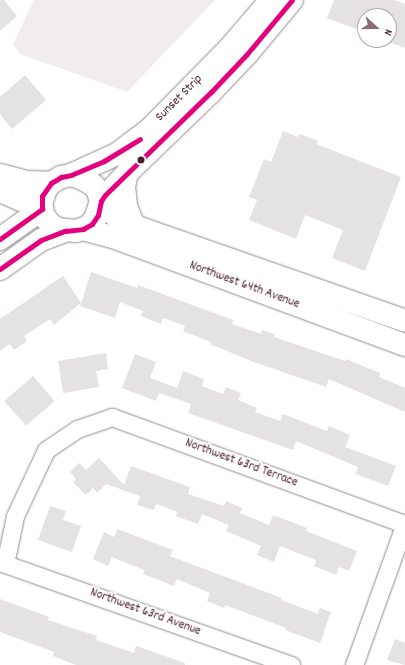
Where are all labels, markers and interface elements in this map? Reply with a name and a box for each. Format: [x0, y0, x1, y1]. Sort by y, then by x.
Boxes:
north arrow [357, 8, 397, 48]
text: N [379, 27, 396, 37]
street label: Sunset Strip [153, 72, 207, 126]
unlabelled marker [136, 155, 146, 165]
street label: Northwest 64th Avenue [187, 259, 301, 313]
street label: Northwest 63rd Terrace [183, 436, 299, 492]
street label: Northwest 63rd Avenue [87, 586, 203, 640]

